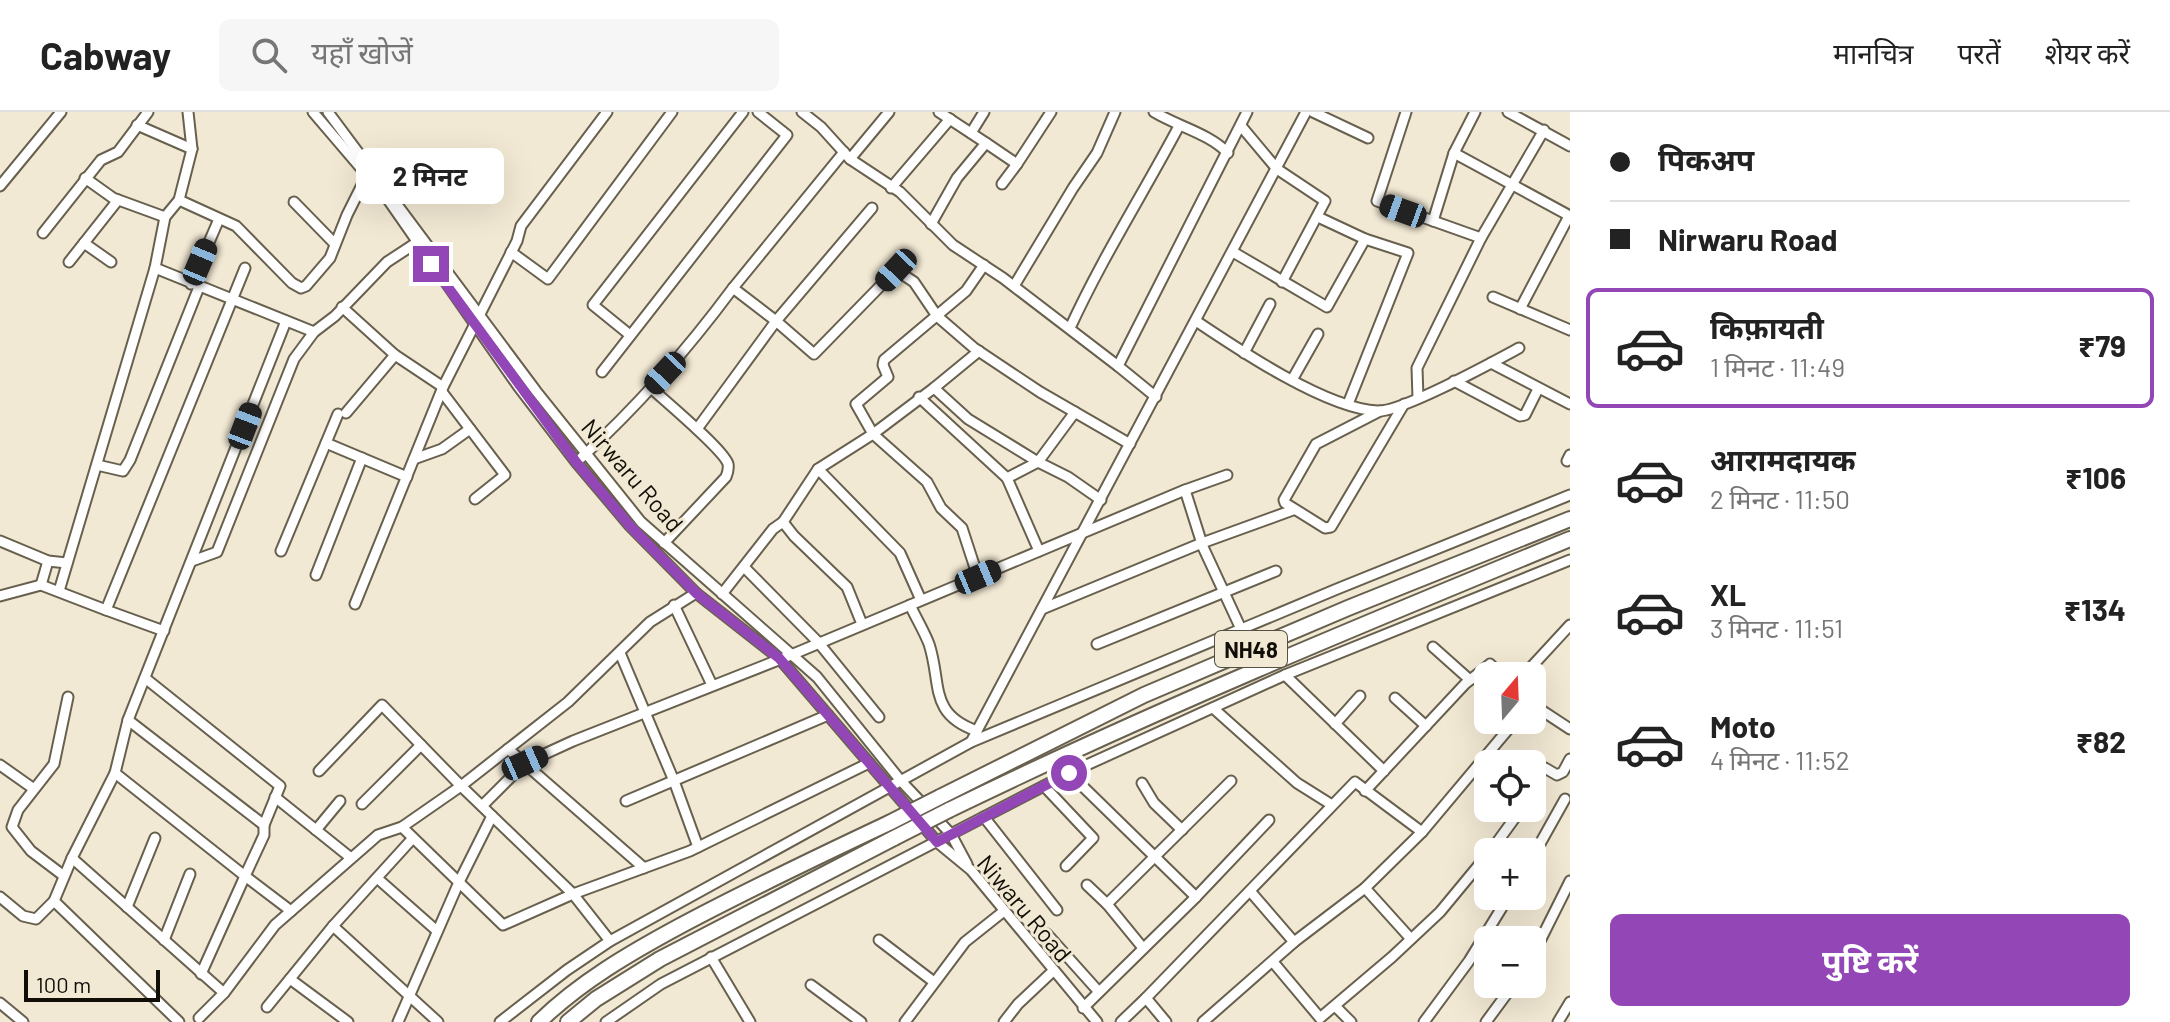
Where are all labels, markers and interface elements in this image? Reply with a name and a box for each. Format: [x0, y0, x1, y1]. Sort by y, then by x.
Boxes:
search box [219, 19, 779, 91]
text: Cabway [40, 32, 171, 78]
icon: search [247, 33, 291, 77]
text: यहाँ खोजें [311, 34, 413, 70]
text: मानचित्र [1833, 36, 1913, 70]
text: परतें [1957, 36, 2001, 70]
text: शेयर करें [2045, 36, 2130, 70]
text: पिकअप [1658, 141, 1754, 177]
callout: 2 मिनट [357, 148, 505, 204]
text: 2 मिनट [393, 160, 467, 191]
car [1376, 192, 1430, 230]
text: Nirwaru Road [1658, 221, 1838, 257]
car [180, 235, 220, 289]
car [871, 244, 921, 296]
route end [413, 246, 449, 282]
text: किफ़ायती [1710, 309, 1824, 345]
icon: car [1614, 312, 1686, 384]
text: ₹79 [2078, 327, 2126, 363]
car [640, 347, 690, 399]
text: 1 मिनट · 11:49 [1710, 351, 1845, 382]
car [225, 399, 265, 453]
street label: Nirwaru Road [576, 412, 690, 538]
text: आरामदायक [1710, 441, 1856, 477]
icon: car [1614, 444, 1686, 516]
text: ₹106 [2065, 459, 2126, 495]
text: 2 मिनट · 11:50 [1710, 483, 1850, 514]
car [951, 557, 1005, 597]
icon: car [1614, 576, 1686, 648]
text: XL [1710, 576, 1746, 612]
text: ₹134 [2064, 591, 2126, 627]
text: 3 मिनट · 11:51 [1710, 612, 1843, 643]
road number: NH48 [1215, 631, 1287, 667]
north arrow [1474, 662, 1546, 734]
map controls [1474, 662, 1546, 998]
icon: car [1614, 708, 1686, 780]
text: Moto [1710, 708, 1776, 744]
text: ₹82 [2076, 723, 2126, 759]
car [498, 742, 552, 784]
text: 4 मिनट · 11:52 [1710, 744, 1850, 775]
button: locate [1474, 750, 1546, 822]
route start [1051, 755, 1087, 791]
button: + [1474, 838, 1546, 910]
street label: Niwaru Road [972, 848, 1078, 968]
button: पुष्टि करें [1610, 914, 2130, 1006]
button: − [1474, 926, 1546, 998]
scale bar [24, 966, 160, 1002]
text: 100 m [36, 971, 91, 997]

